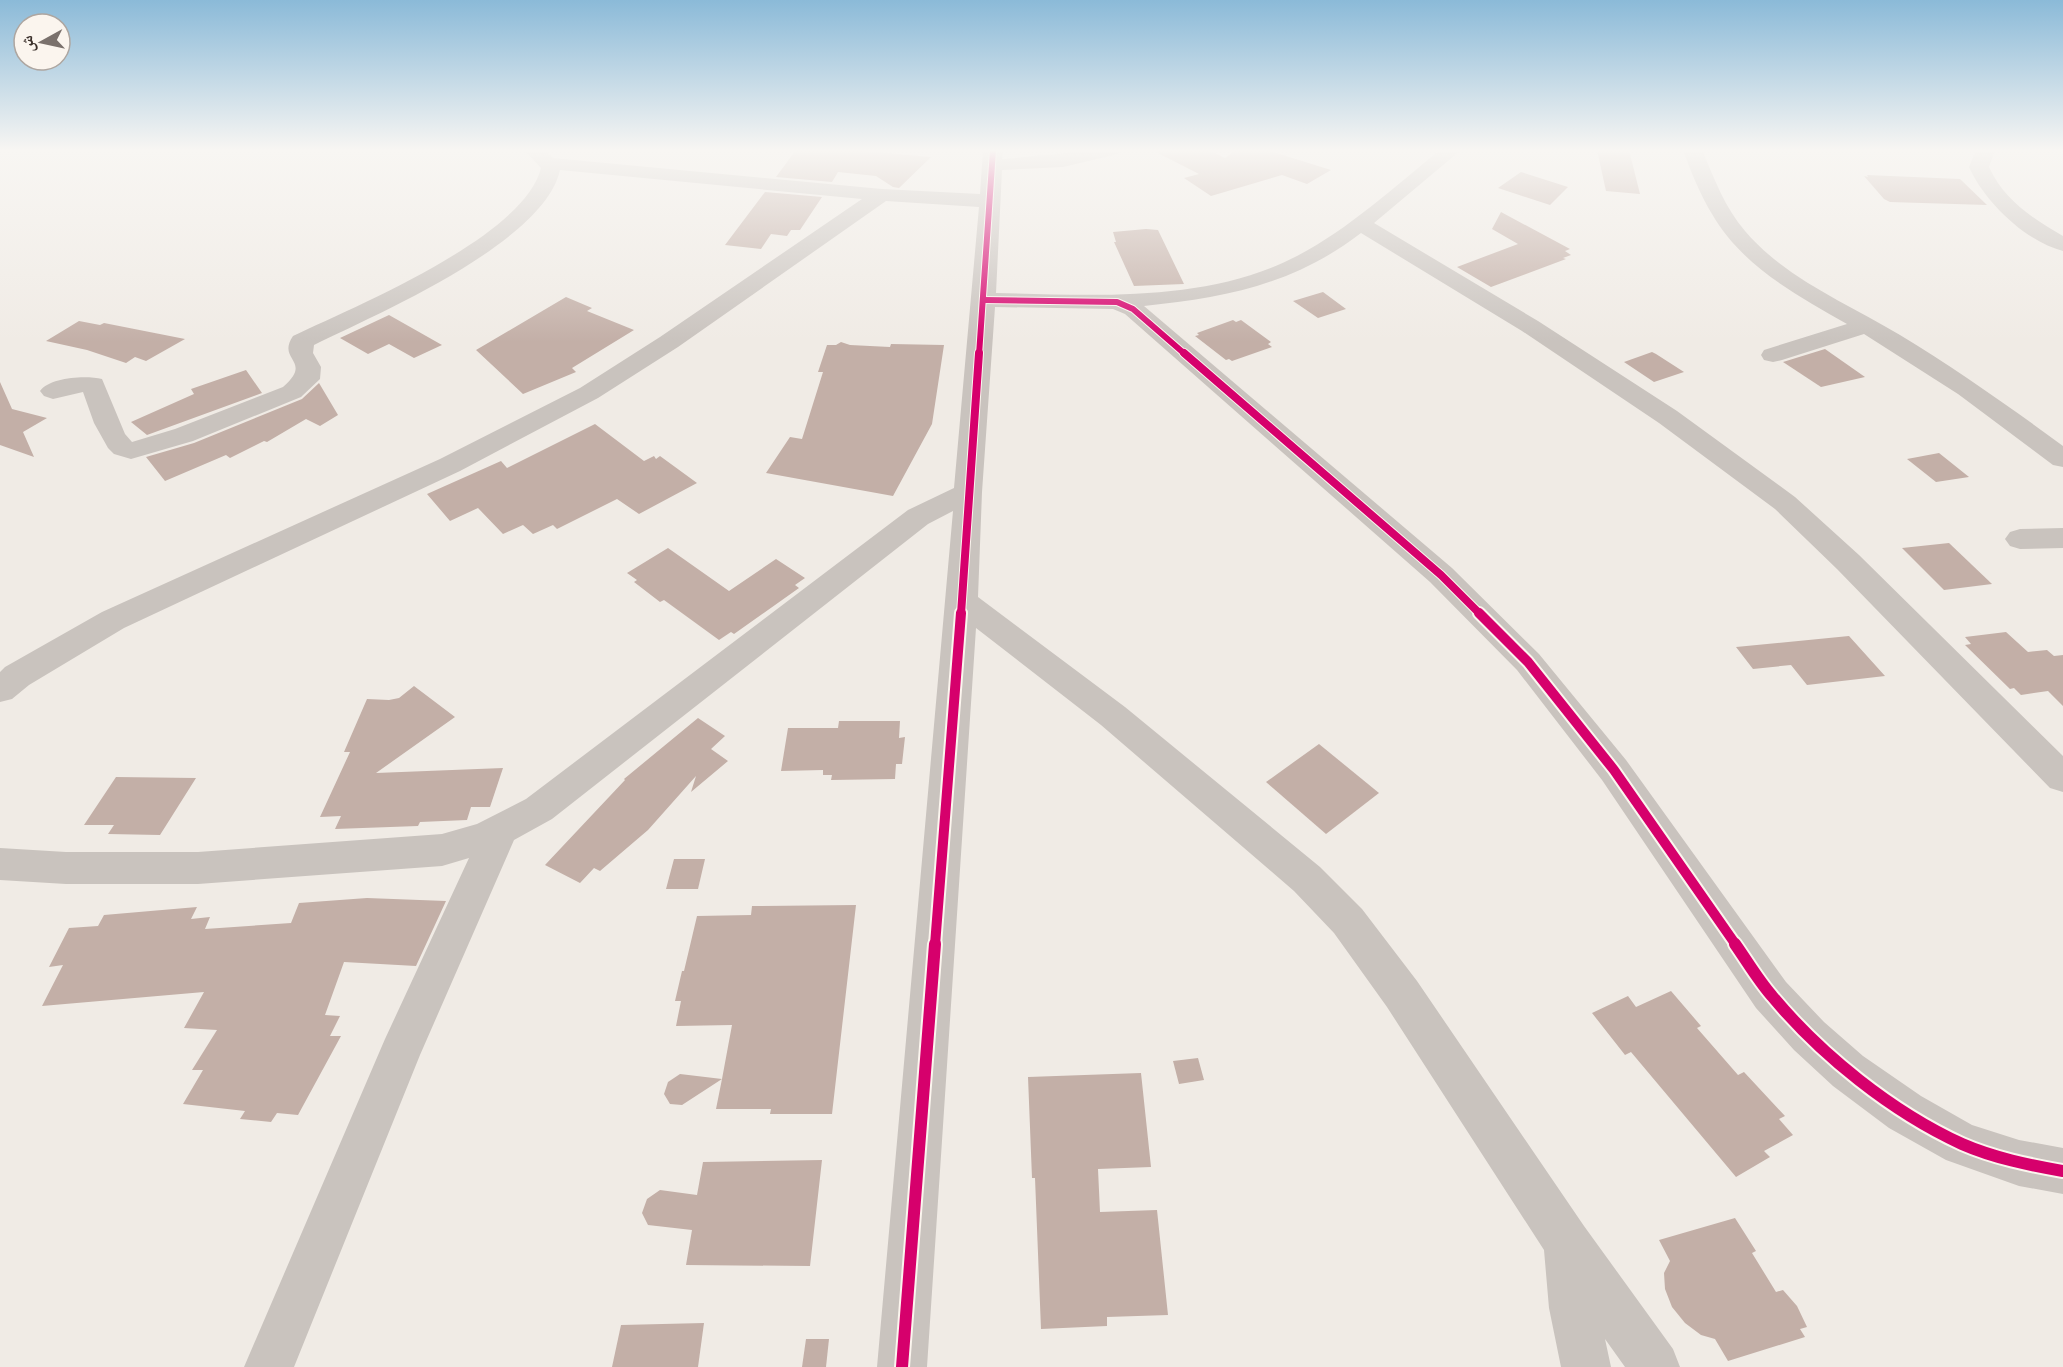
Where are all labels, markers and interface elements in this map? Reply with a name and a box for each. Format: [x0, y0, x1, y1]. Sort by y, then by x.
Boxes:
north arrow [12, 12, 72, 72]
text: ش [17, 34, 38, 54]

